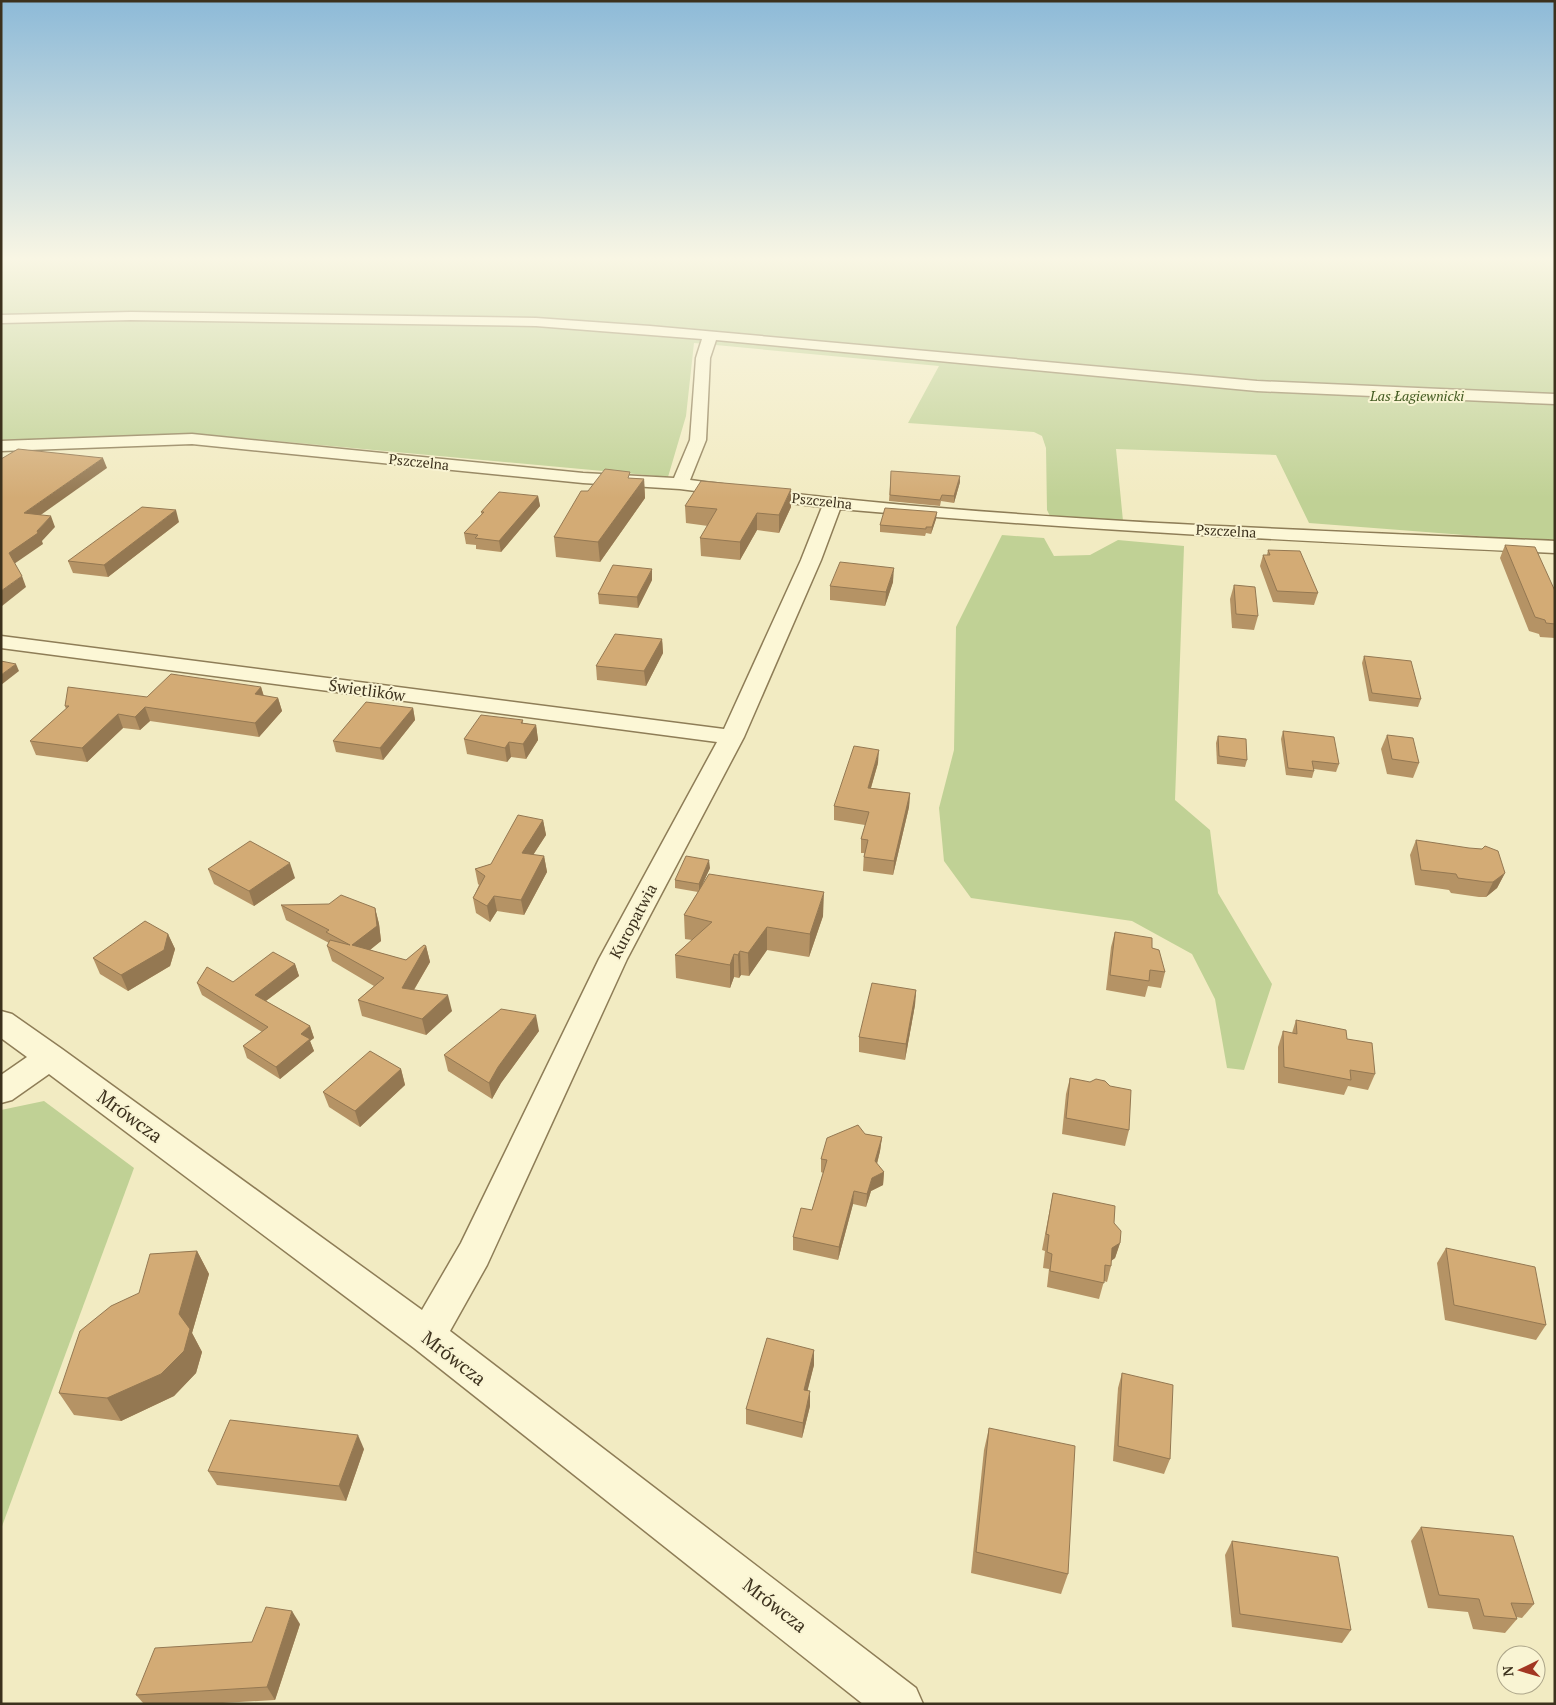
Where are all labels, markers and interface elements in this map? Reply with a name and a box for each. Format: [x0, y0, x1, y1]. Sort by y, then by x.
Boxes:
park label: Las Łagiewnicki [1369, 386, 1464, 405]
street label: Pszczelna [388, 449, 450, 474]
street label: Pszczelna [791, 488, 853, 513]
street label: Pszczelna [1195, 519, 1257, 542]
street label: Świetlików [327, 674, 407, 706]
street label: Kuropatwia [604, 880, 662, 962]
street label: Mrówcza [93, 1083, 168, 1148]
street label: Mrówcza [417, 1325, 492, 1391]
street label: Mrówcza [738, 1572, 813, 1638]
north arrow [1496, 1645, 1546, 1695]
text: N [1498, 1665, 1517, 1677]

